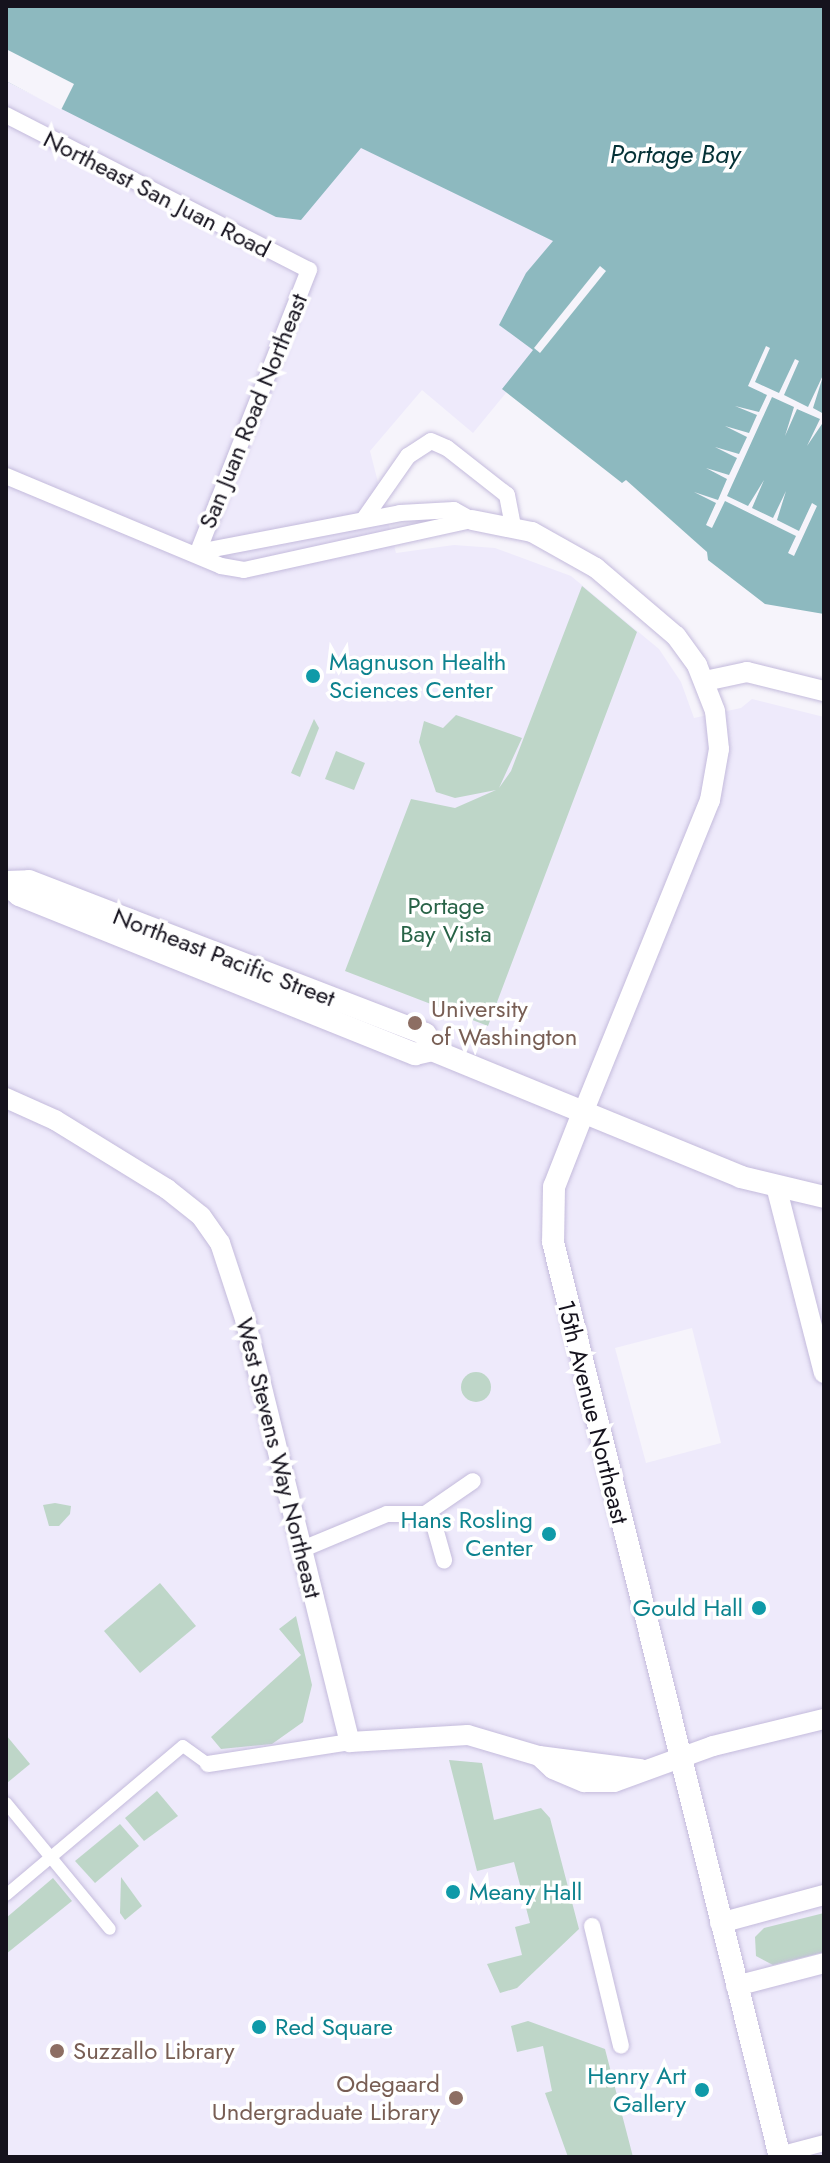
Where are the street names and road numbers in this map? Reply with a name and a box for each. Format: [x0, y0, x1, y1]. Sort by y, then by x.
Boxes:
street label: Northeast San Juan Road [39, 124, 275, 264]
street label: San Juan Road Northeast [193, 289, 313, 533]
street label: Northeast Pacific Street [109, 901, 339, 1013]
street label: 15th Avenue Northeast [551, 1297, 635, 1527]
street label: West Stevens Way Northeast [230, 1315, 328, 1601]

